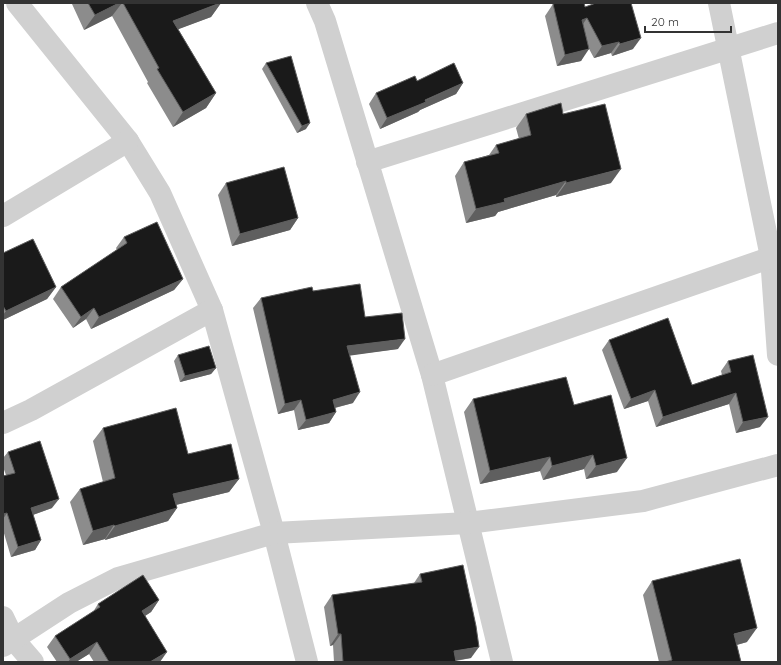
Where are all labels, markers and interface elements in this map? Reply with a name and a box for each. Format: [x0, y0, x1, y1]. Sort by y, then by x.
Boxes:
scale bar [645, 8, 731, 34]
text: 20 m [651, 14, 679, 29]

